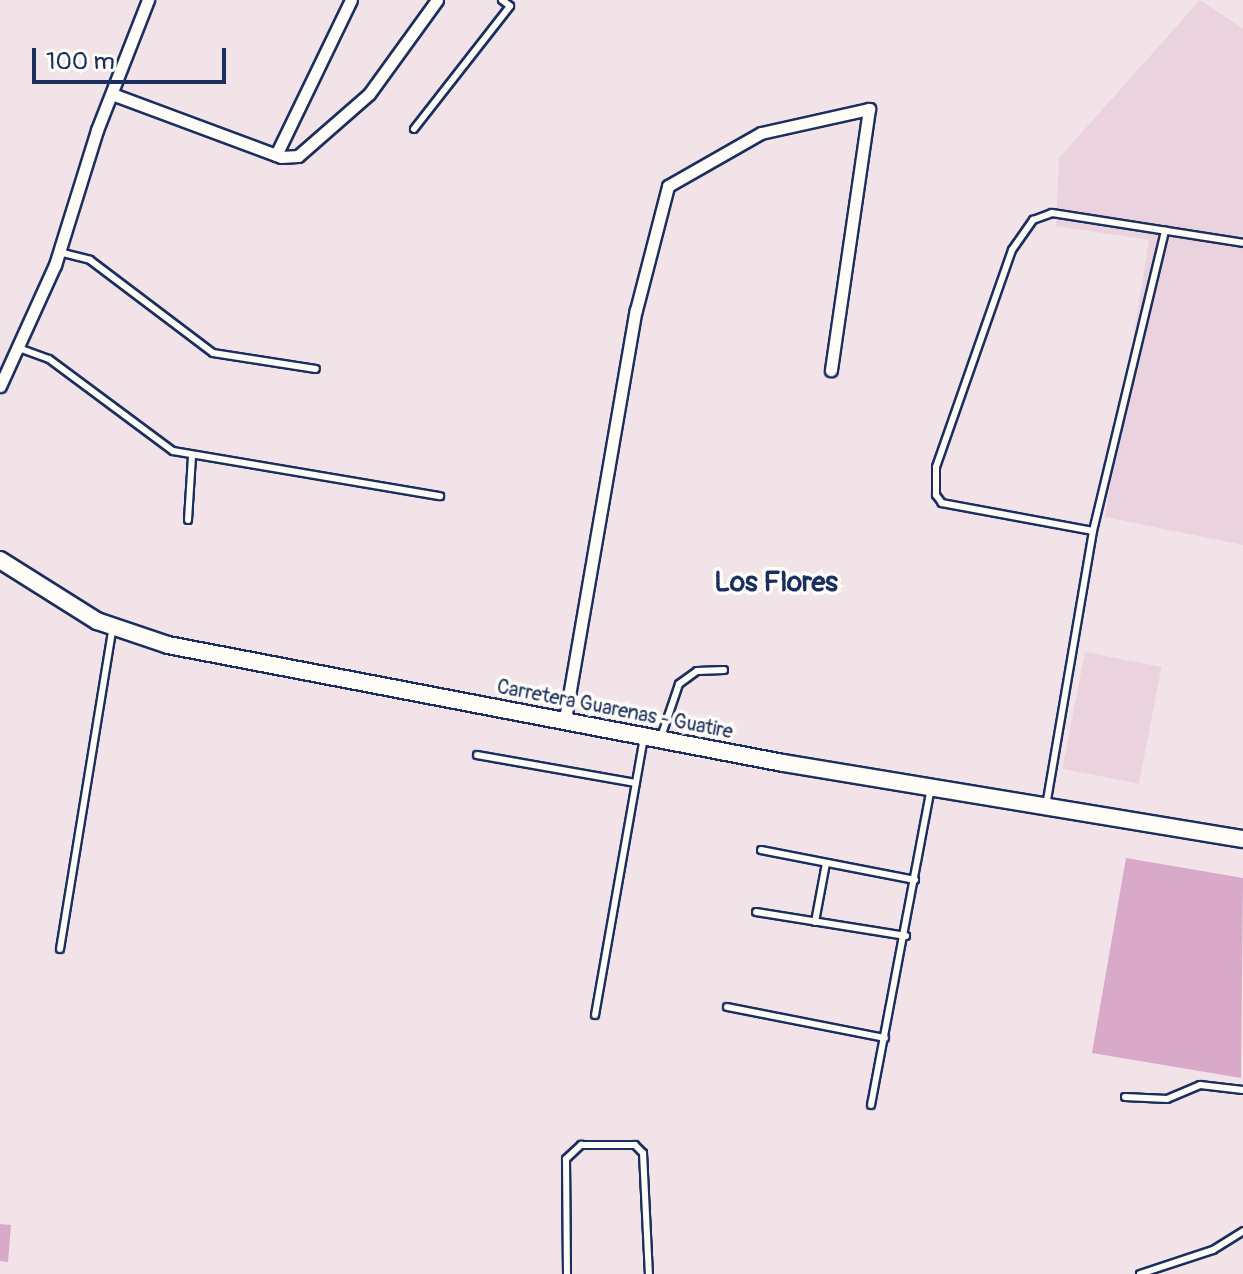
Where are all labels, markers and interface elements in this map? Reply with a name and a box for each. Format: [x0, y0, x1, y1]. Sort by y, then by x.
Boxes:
scale bar [36, 32, 230, 82]
text: 100 m [46, 47, 115, 76]
district label: Los Flores [714, 566, 838, 600]
street label: Carretera Guarenas - Guatire [495, 674, 735, 744]

